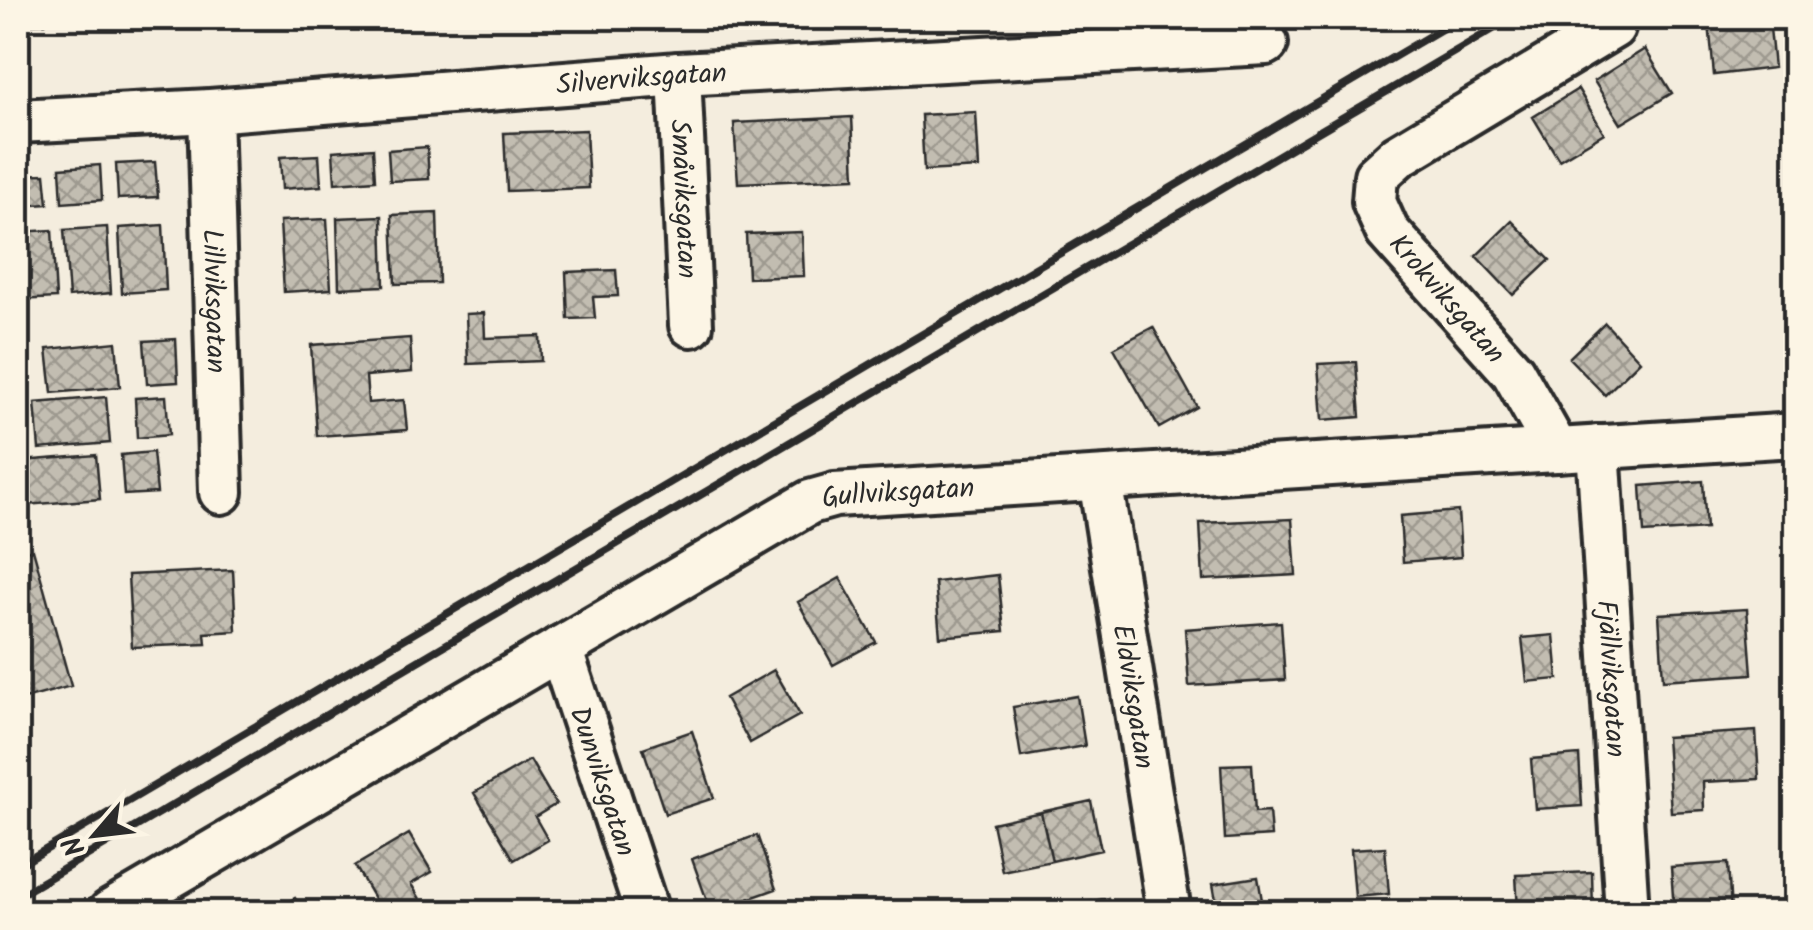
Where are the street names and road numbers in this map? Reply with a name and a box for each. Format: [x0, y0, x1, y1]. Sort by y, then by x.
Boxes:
street label: Silverviksgatan [555, 52, 728, 109]
street label: Småviksgatan [656, 118, 709, 280]
street label: Krokviksgatan [1376, 224, 1516, 375]
street label: Lillviksgatan [188, 228, 238, 374]
street label: Gullviksgatan [816, 466, 976, 523]
street label: Fjällviksgatan [1583, 599, 1637, 759]
street label: Eldviksgatan [1098, 621, 1166, 772]
street label: Dunviksgatan [556, 701, 647, 863]

